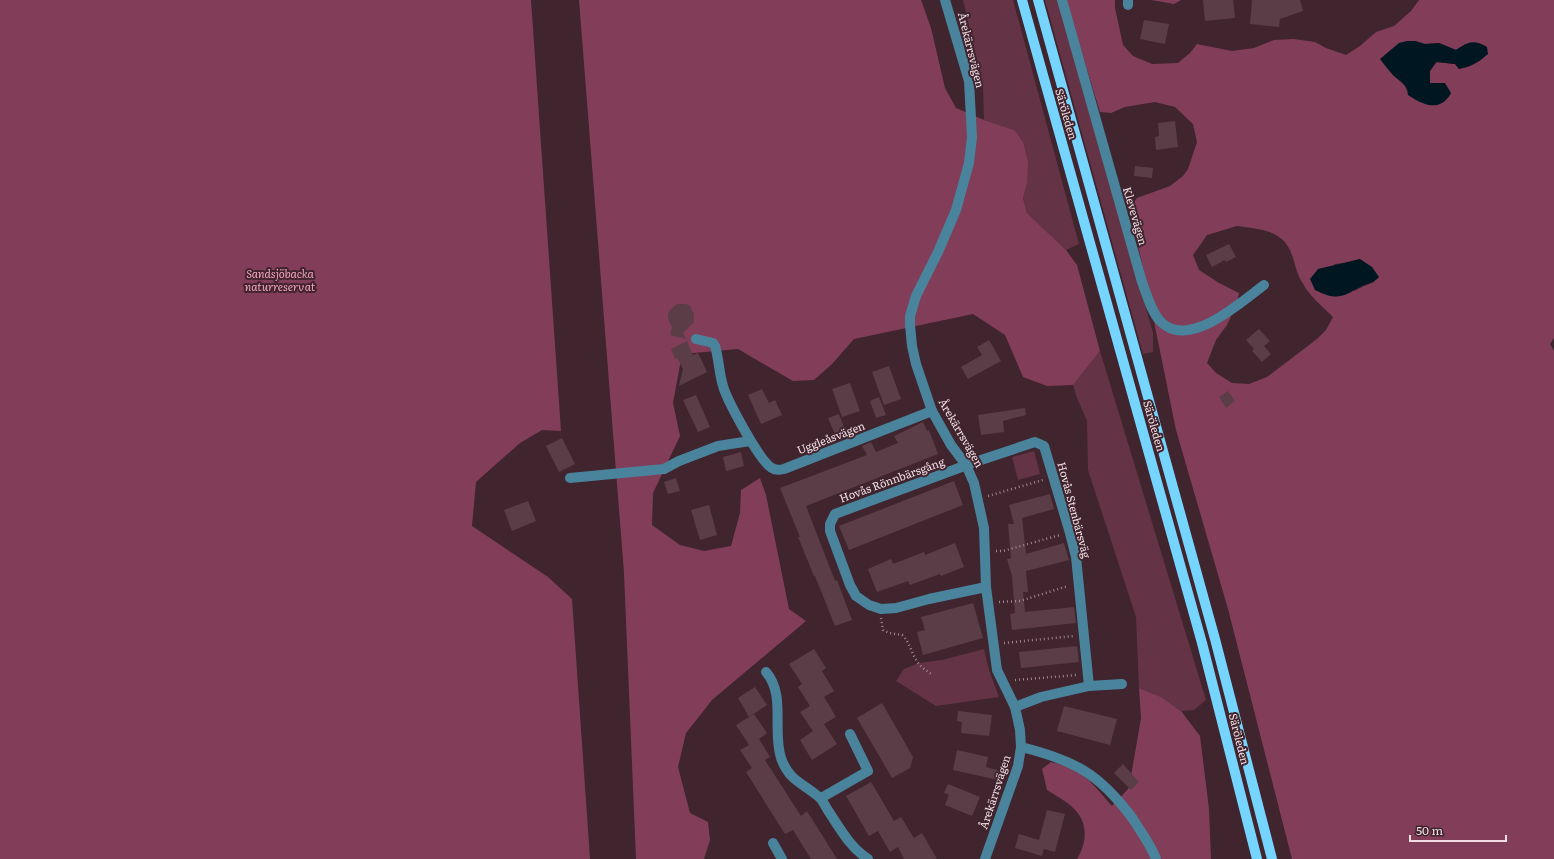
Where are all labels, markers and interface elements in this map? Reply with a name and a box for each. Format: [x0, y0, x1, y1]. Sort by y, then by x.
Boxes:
street label: Årekärrsvägen [955, 10, 989, 89]
street label: Säröleden [1052, 86, 1082, 141]
street label: Klevevägen [1120, 185, 1152, 247]
park label: Sandsjöbacka naturreservat [245, 265, 316, 294]
street label: Årekärrsvägen [936, 395, 988, 470]
street label: Säröleden [1140, 398, 1170, 453]
street label: Uggleåsvägen [794, 417, 867, 457]
street label: Hovås Rönnbärsgång [837, 452, 947, 506]
street label: Hovås Stenbärsväg [1054, 460, 1096, 561]
street label: Säröleden [1226, 711, 1254, 766]
street label: Årekärrsvägen [974, 752, 1014, 831]
scale bar [1410, 817, 1506, 843]
text: 50 m [1416, 821, 1443, 839]

